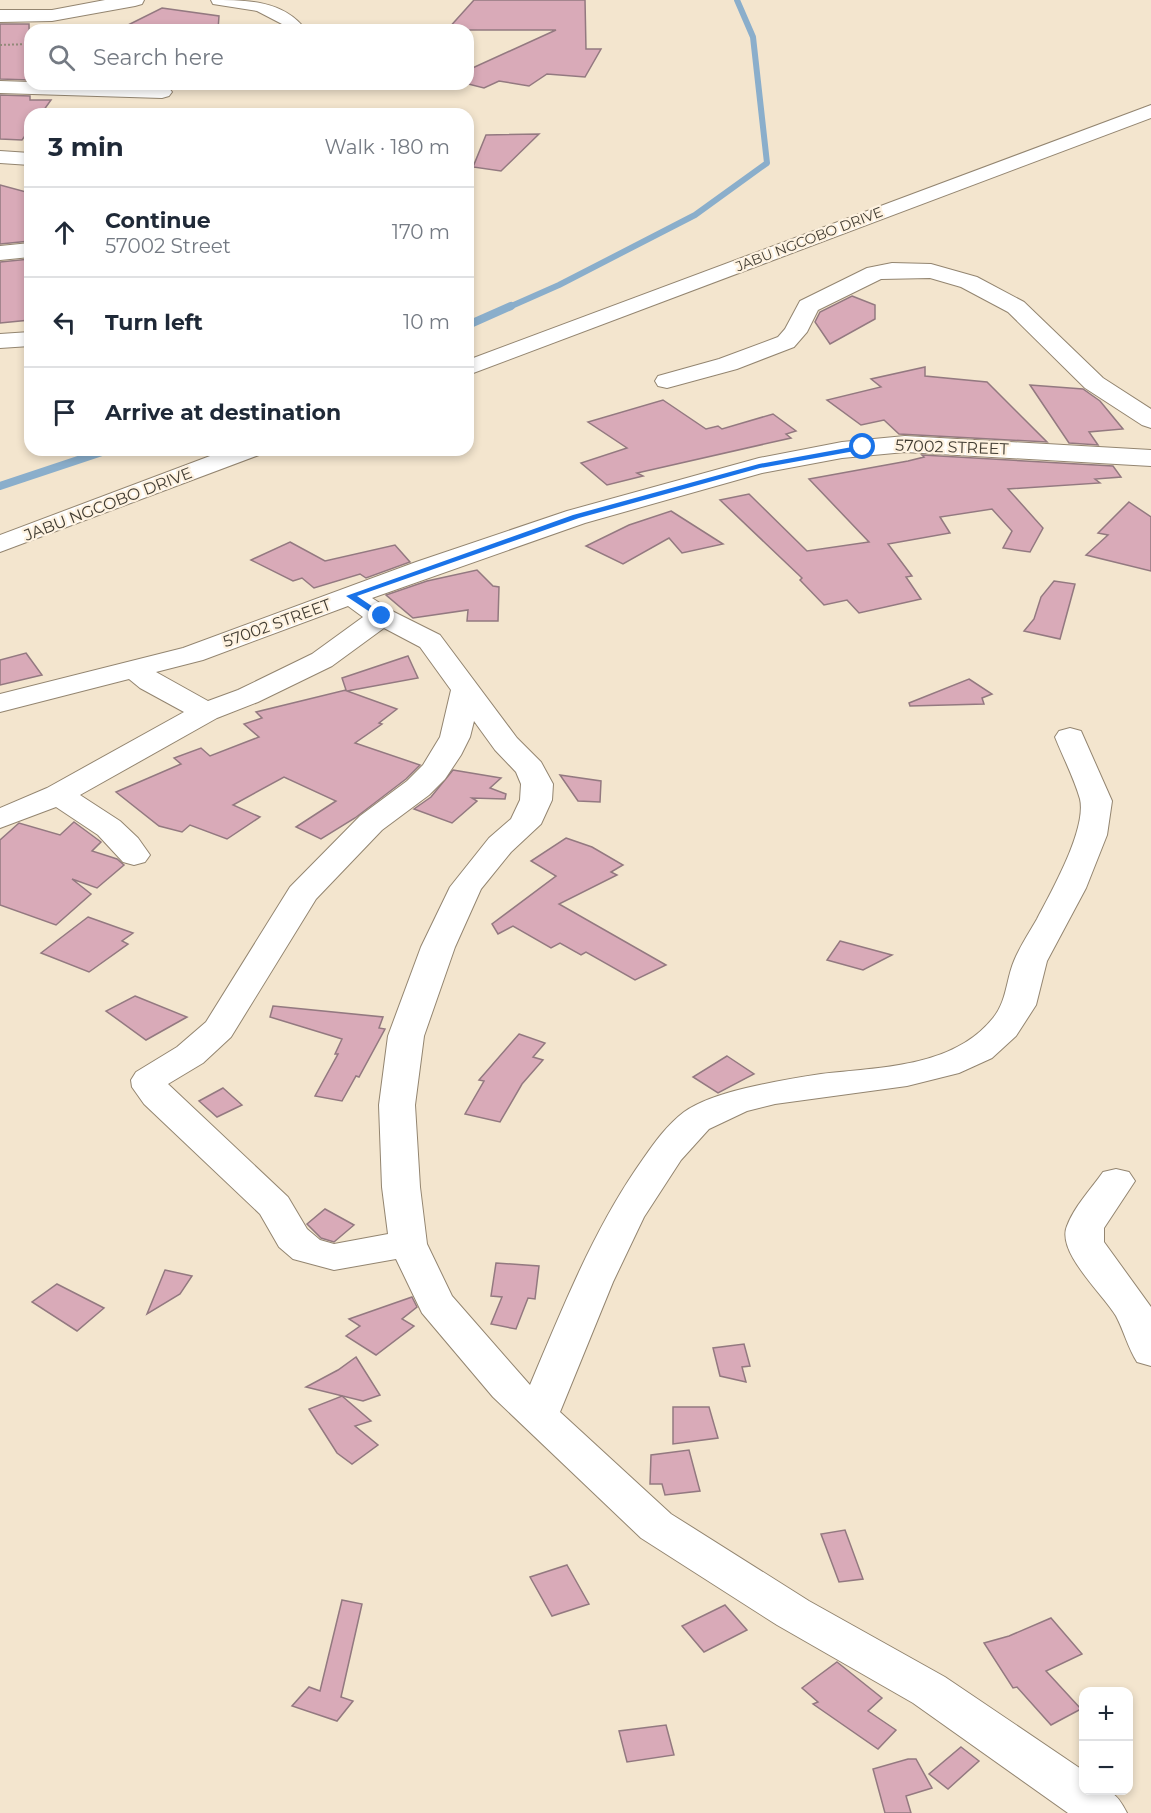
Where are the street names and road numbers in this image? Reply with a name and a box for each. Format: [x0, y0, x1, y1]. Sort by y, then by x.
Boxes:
street label: JABU NGCOBO DRIVE [732, 203, 885, 276]
street label: 57002 STREET [895, 436, 1010, 459]
street label: JABU NGCOBO DRIVE [20, 463, 195, 545]
street label: 57002 STREET [220, 594, 334, 651]

